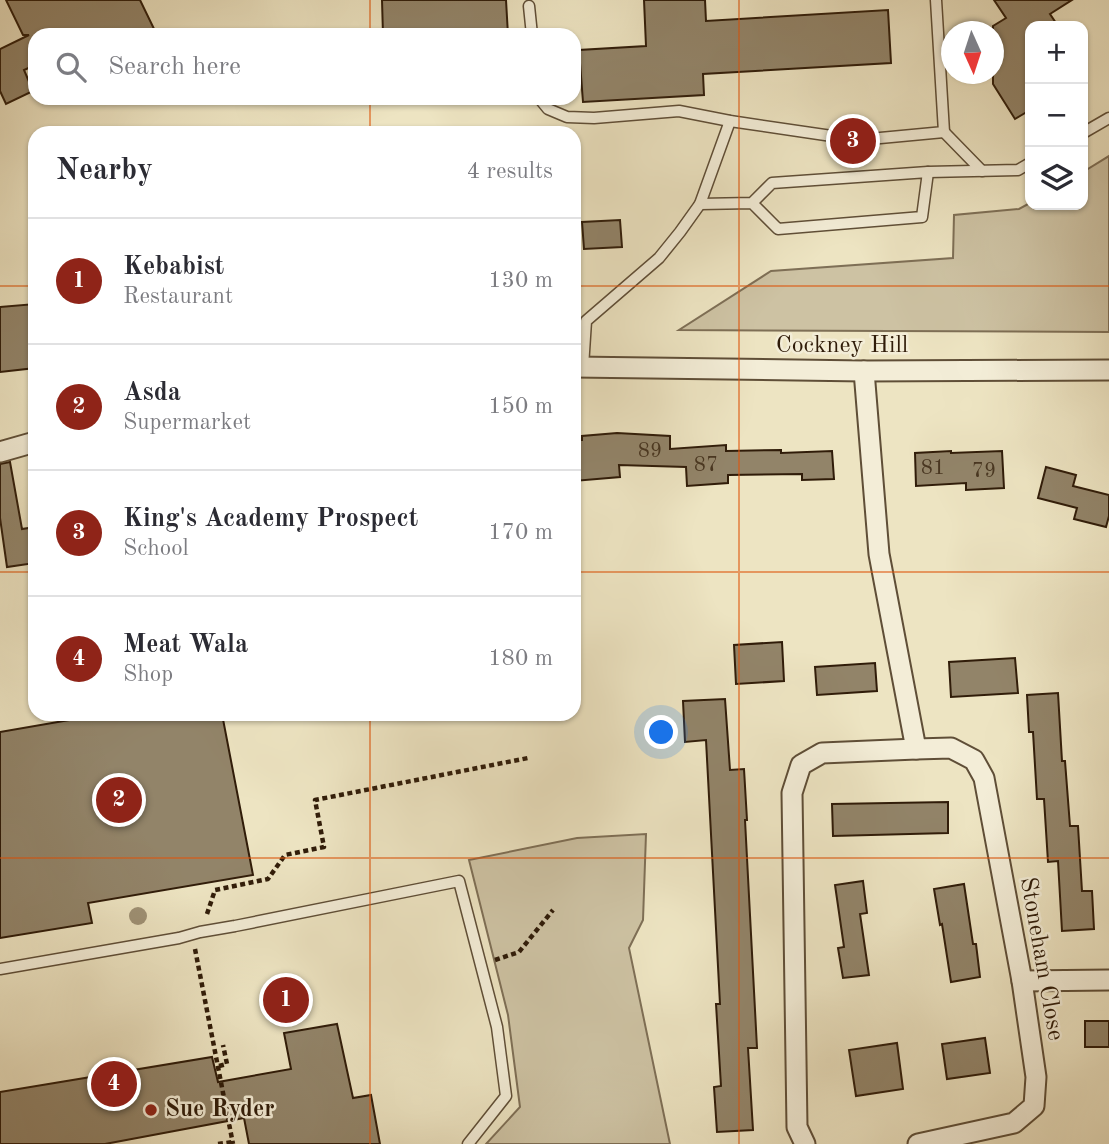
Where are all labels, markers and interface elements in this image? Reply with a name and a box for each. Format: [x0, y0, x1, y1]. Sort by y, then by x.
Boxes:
north arrow [941, 21, 1004, 84]
map controls [1025, 21, 1088, 210]
button: + [1025, 21, 1088, 84]
search box [28, 28, 581, 105]
icon: search [52, 48, 90, 86]
text: Search here [108, 54, 241, 80]
button: − [1025, 84, 1088, 147]
pin: 3 [830, 115, 876, 167]
button: layers [1025, 147, 1088, 210]
text: Nearby [56, 156, 153, 186]
text: 4 results [467, 160, 553, 183]
text: Kebabist [123, 254, 224, 280]
text: 1 [72, 269, 86, 292]
text: 130 m [488, 269, 553, 292]
text: Restaurant [123, 285, 233, 308]
street label: Cockney Hill [776, 334, 908, 358]
text: Asda [123, 380, 181, 406]
text: 2 [72, 395, 86, 418]
text: 150 m [488, 395, 553, 418]
text: Supermarket [123, 411, 251, 434]
house number: 89 [638, 441, 662, 462]
house number: 87 [694, 455, 718, 476]
house number: 81 [921, 458, 945, 479]
house number: 79 [972, 461, 996, 482]
text: King's Academy Prospect [123, 506, 418, 532]
text: 3 [72, 521, 86, 544]
text: 170 m [488, 521, 553, 544]
text: School [123, 537, 189, 560]
text: Meat Wala [123, 632, 248, 658]
text: 4 [72, 647, 86, 670]
text: 180 m [488, 647, 553, 670]
text: Shop [123, 663, 173, 686]
your location [644, 715, 678, 749]
pin: 2 [96, 774, 142, 826]
street label: Stoneham Close [1015, 875, 1067, 1043]
pin: 1 [263, 974, 309, 1026]
pin: 4 [91, 1058, 137, 1110]
place label: Sue Ryder [165, 1098, 275, 1122]
marker: Sue Ryder [143, 1102, 159, 1118]

